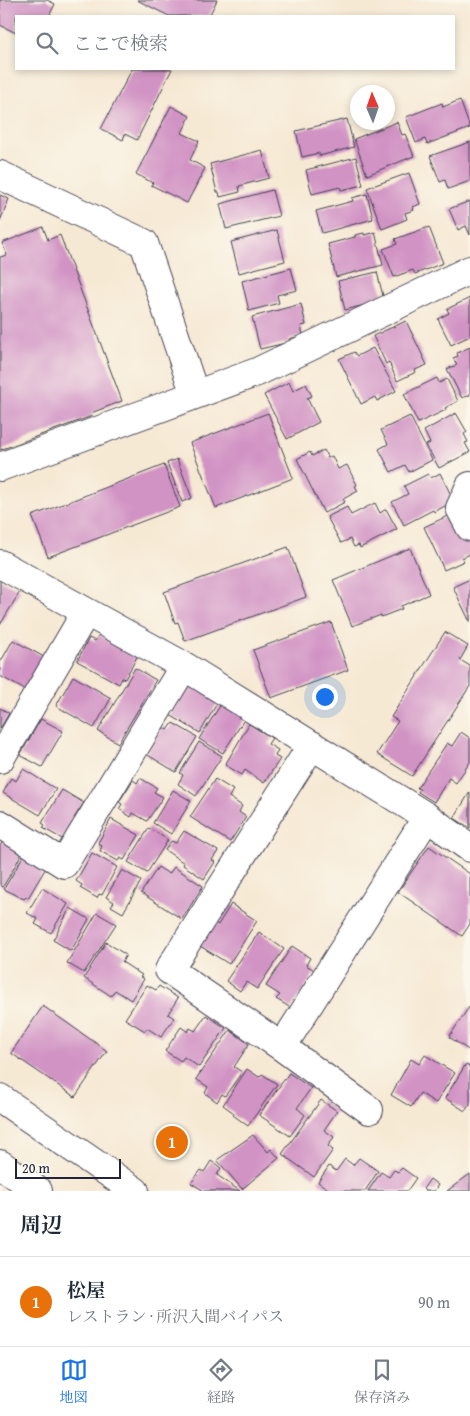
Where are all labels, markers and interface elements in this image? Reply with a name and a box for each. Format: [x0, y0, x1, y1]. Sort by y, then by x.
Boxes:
search box [15, 15, 455, 70]
icon: search [33, 29, 61, 57]
text: ここで検索 [73, 29, 168, 57]
north arrow [350, 85, 395, 130]
your location [312, 684, 338, 710]
pin: 1 [156, 1123, 188, 1161]
scale bar [15, 1156, 121, 1179]
text: 20 m [22, 1158, 50, 1178]
text: 周辺 [20, 1209, 62, 1240]
text: 松屋 [67, 1276, 105, 1304]
text: 1 [32, 1290, 40, 1314]
text: 90 m [418, 1290, 450, 1314]
text: レストラン · 所沢入間バイパス [67, 1304, 284, 1328]
tab: 地図 [60, 1356, 88, 1407]
tab: 経路 [207, 1356, 235, 1407]
tab: 保存済み [354, 1356, 410, 1407]

